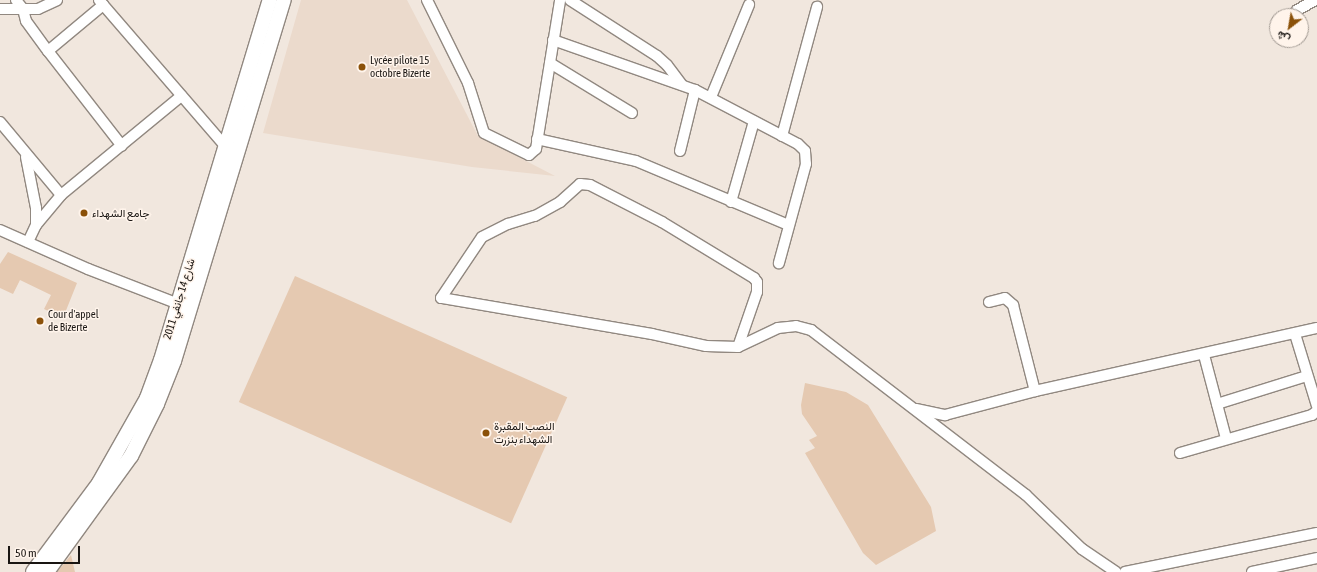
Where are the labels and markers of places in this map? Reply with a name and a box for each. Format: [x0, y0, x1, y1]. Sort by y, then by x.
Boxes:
place label: Lycée pilote 15 octobre Bizerte [370, 54, 430, 80]
marker: Lycée pilote 15 octobre Bizerte [357, 62, 367, 72]
place label: جامع الشهداء [92, 206, 150, 220]
marker: جامع الشهداء [79, 208, 89, 218]
place label: Cour d'appel de Bizerte [48, 308, 99, 334]
marker: Cour d'appel de Bizerte [35, 316, 45, 326]
place label: النصب المقبرة الشهداء بنزرت [494, 420, 554, 446]
marker: النصب المقبرة الشهداء بنزرت [481, 428, 491, 438]

